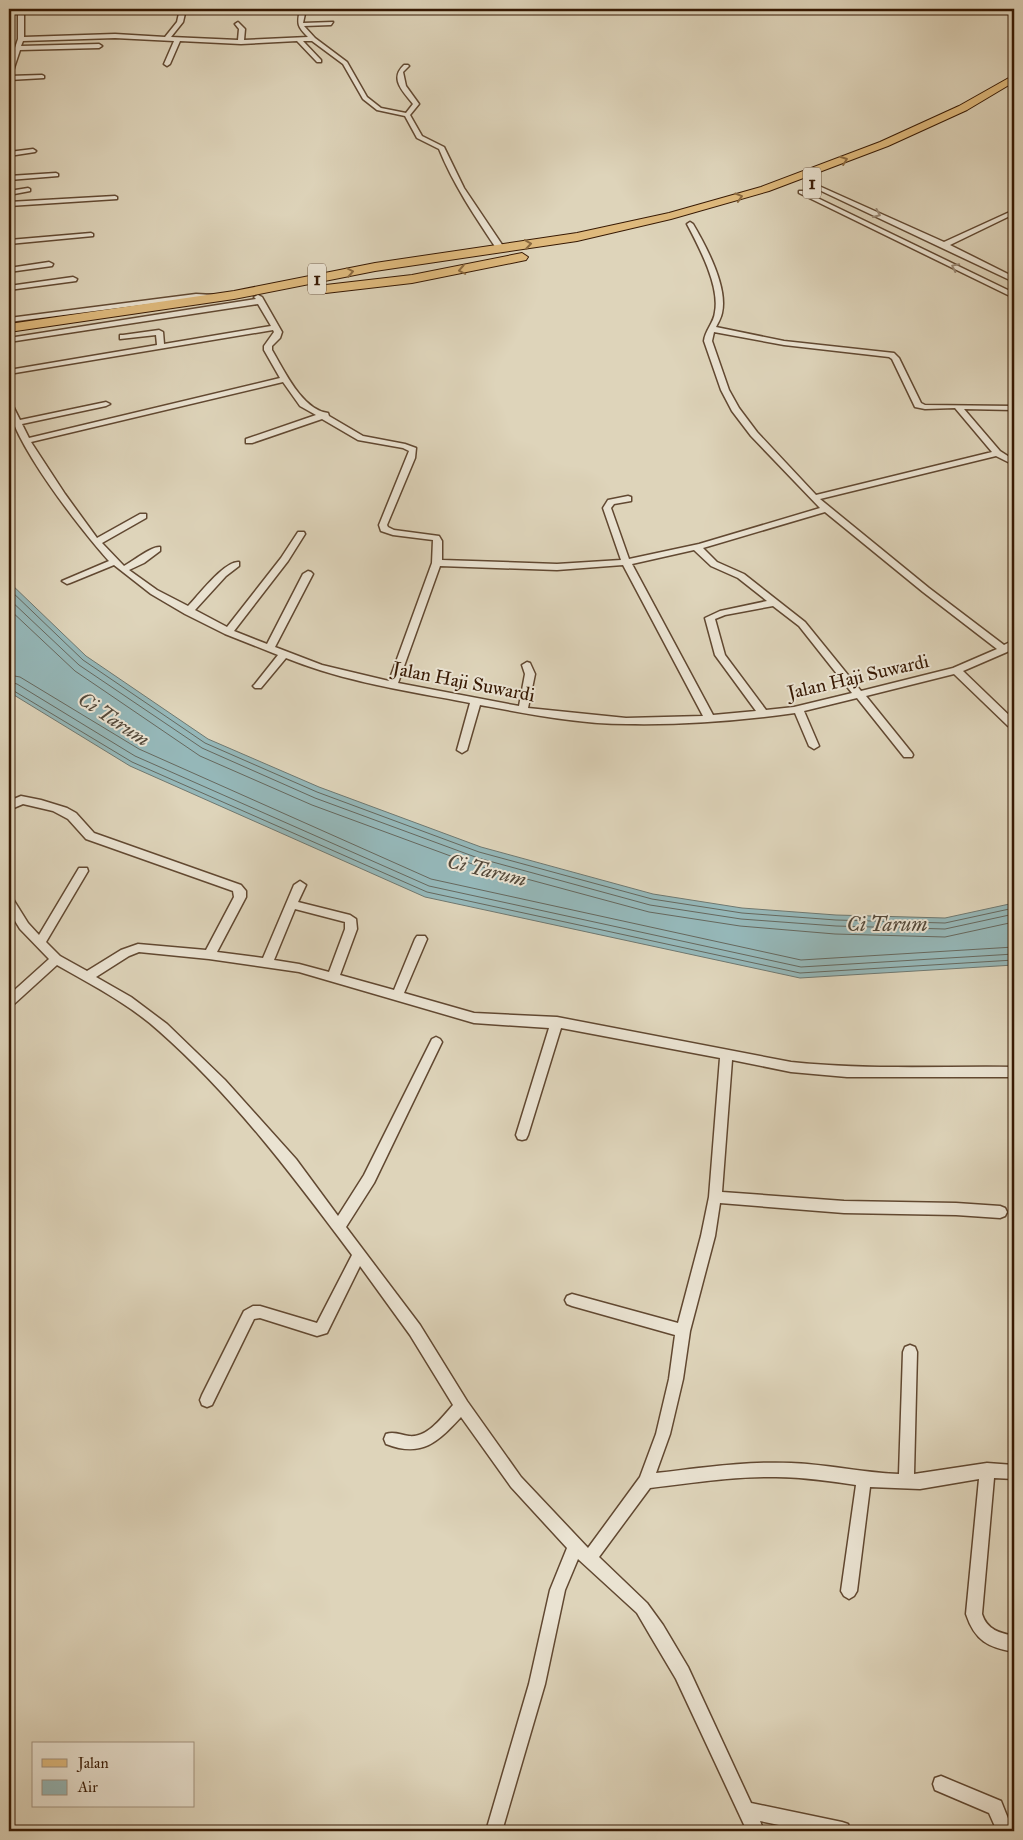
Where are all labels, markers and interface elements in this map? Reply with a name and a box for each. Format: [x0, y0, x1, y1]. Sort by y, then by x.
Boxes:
one-way arrow [840, 156, 848, 166]
road number: 1 [803, 168, 821, 198]
one-way arrow [734, 193, 743, 203]
one-way arrow [872, 208, 881, 219]
one-way arrow [524, 240, 533, 250]
one-way arrow [951, 263, 960, 273]
road number: 1 [308, 264, 326, 294]
one-way arrow [458, 264, 467, 274]
one-way arrow [346, 268, 355, 278]
street label: Jalan Haji Suwardi [783, 649, 931, 705]
street label: Jalan Haji Suwardi [389, 656, 537, 708]
water label: Ci Tarum [74, 687, 154, 751]
water label: Ci Tarum [445, 849, 529, 891]
water label: Ci Tarum [847, 912, 927, 936]
legend [32, 1742, 195, 1808]
text: Jalan [76, 1754, 109, 1773]
text: Air [77, 1778, 98, 1796]

